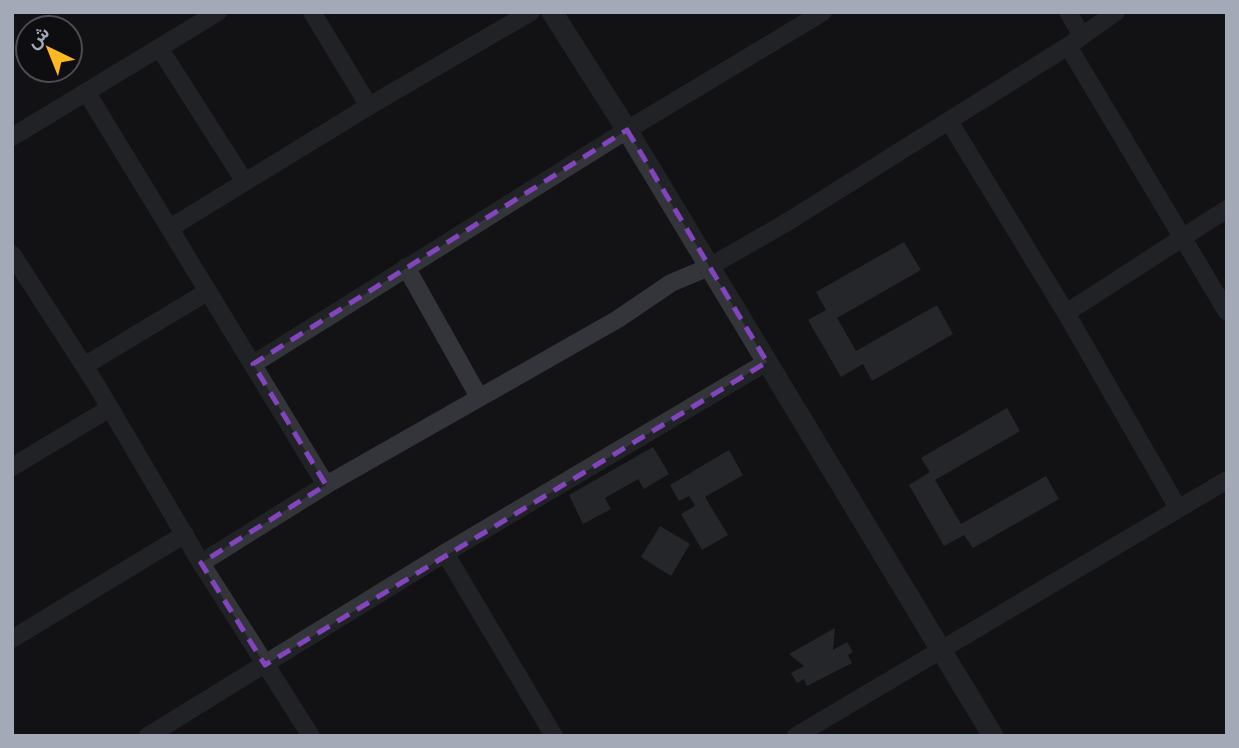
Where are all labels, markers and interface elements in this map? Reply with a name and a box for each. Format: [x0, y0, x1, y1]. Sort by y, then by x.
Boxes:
north arrow [14, 14, 84, 84]
text: ش [22, 21, 54, 53]

